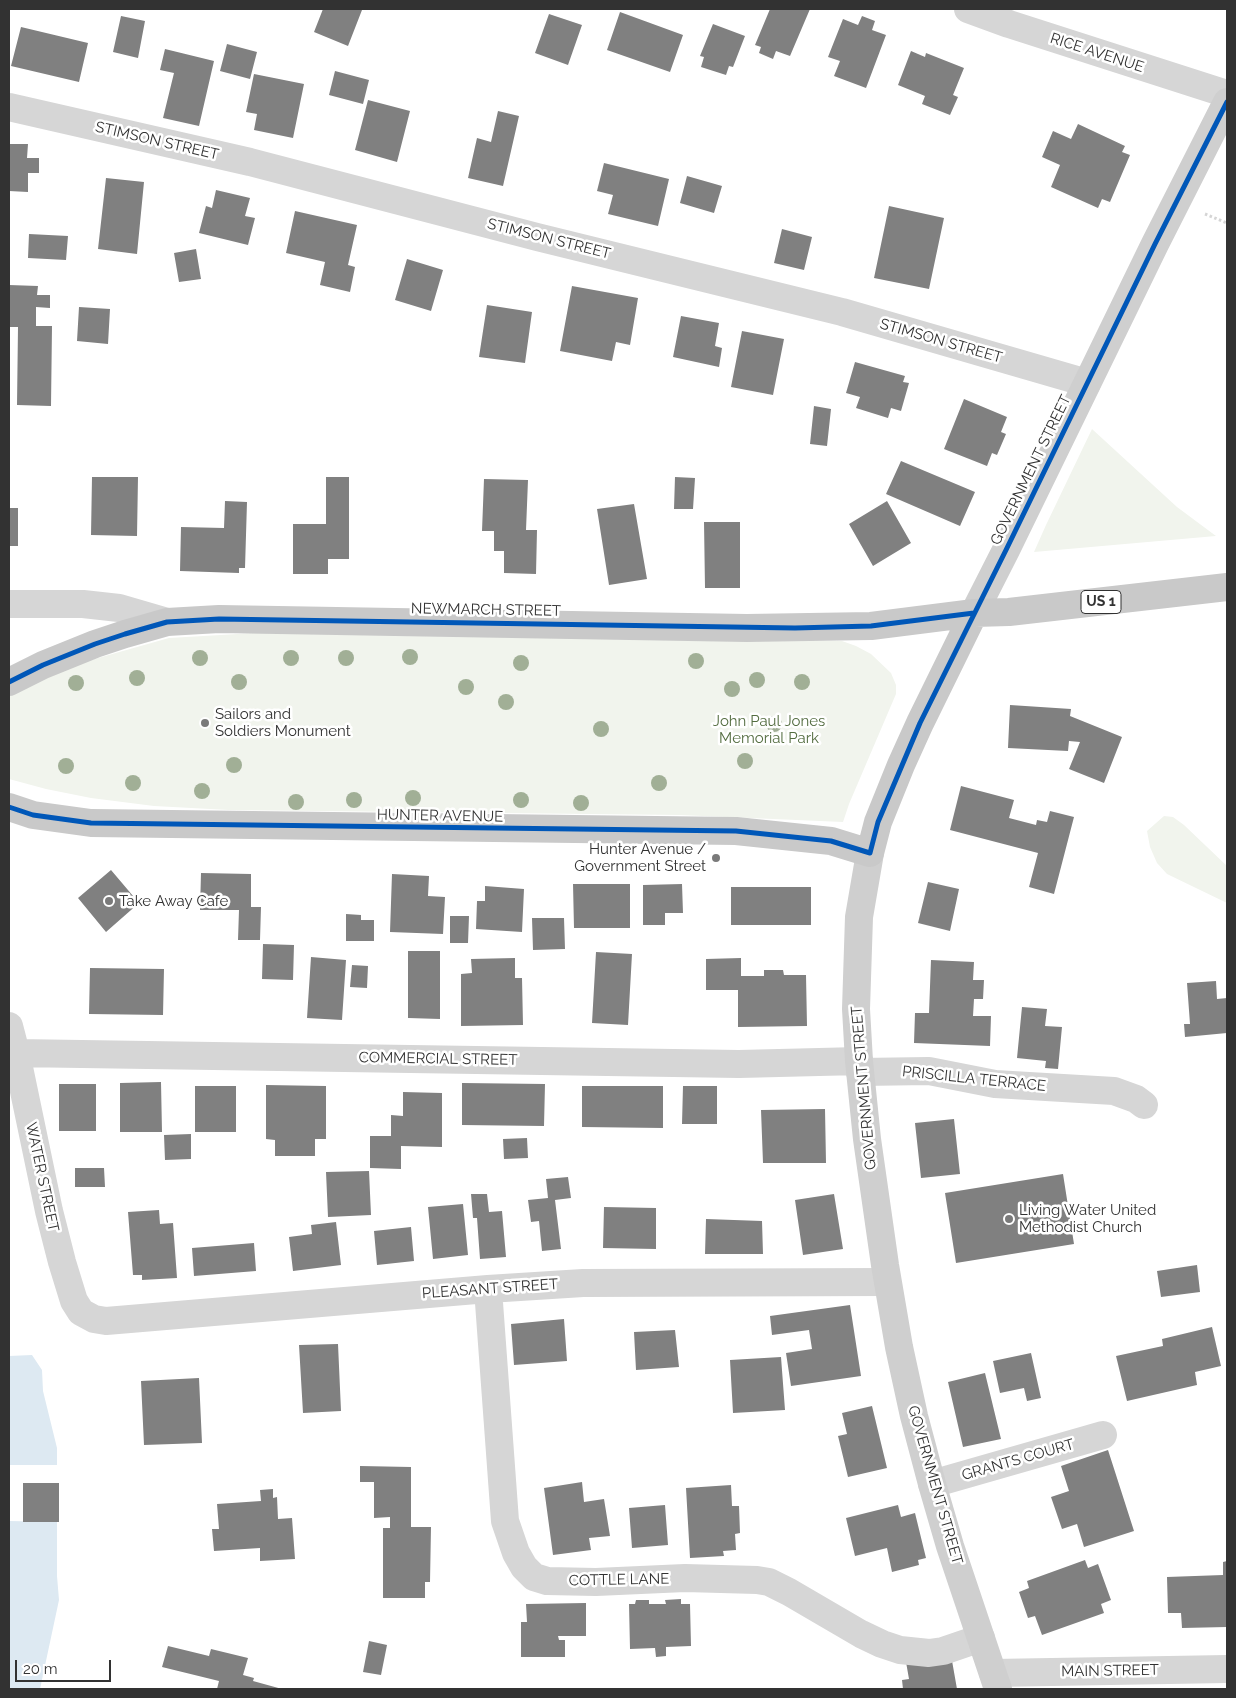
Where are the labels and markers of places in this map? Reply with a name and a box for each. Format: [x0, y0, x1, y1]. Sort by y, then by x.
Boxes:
place label: Sailors and Soldiers Monument [215, 705, 351, 740]
marker: Sailors and Soldiers Monument [199, 717, 211, 729]
place label: Hunter Avenue / Government Street [574, 840, 706, 875]
marker: Hunter Avenue / Government Street [710, 852, 722, 864]
place label: Take Away Cafe [119, 892, 228, 910]
marker: Take Away Cafe [103, 895, 115, 907]
place label: Living Water United Methodist Church [1019, 1201, 1156, 1236]
marker: Living Water United Methodist Church [1003, 1213, 1015, 1225]

